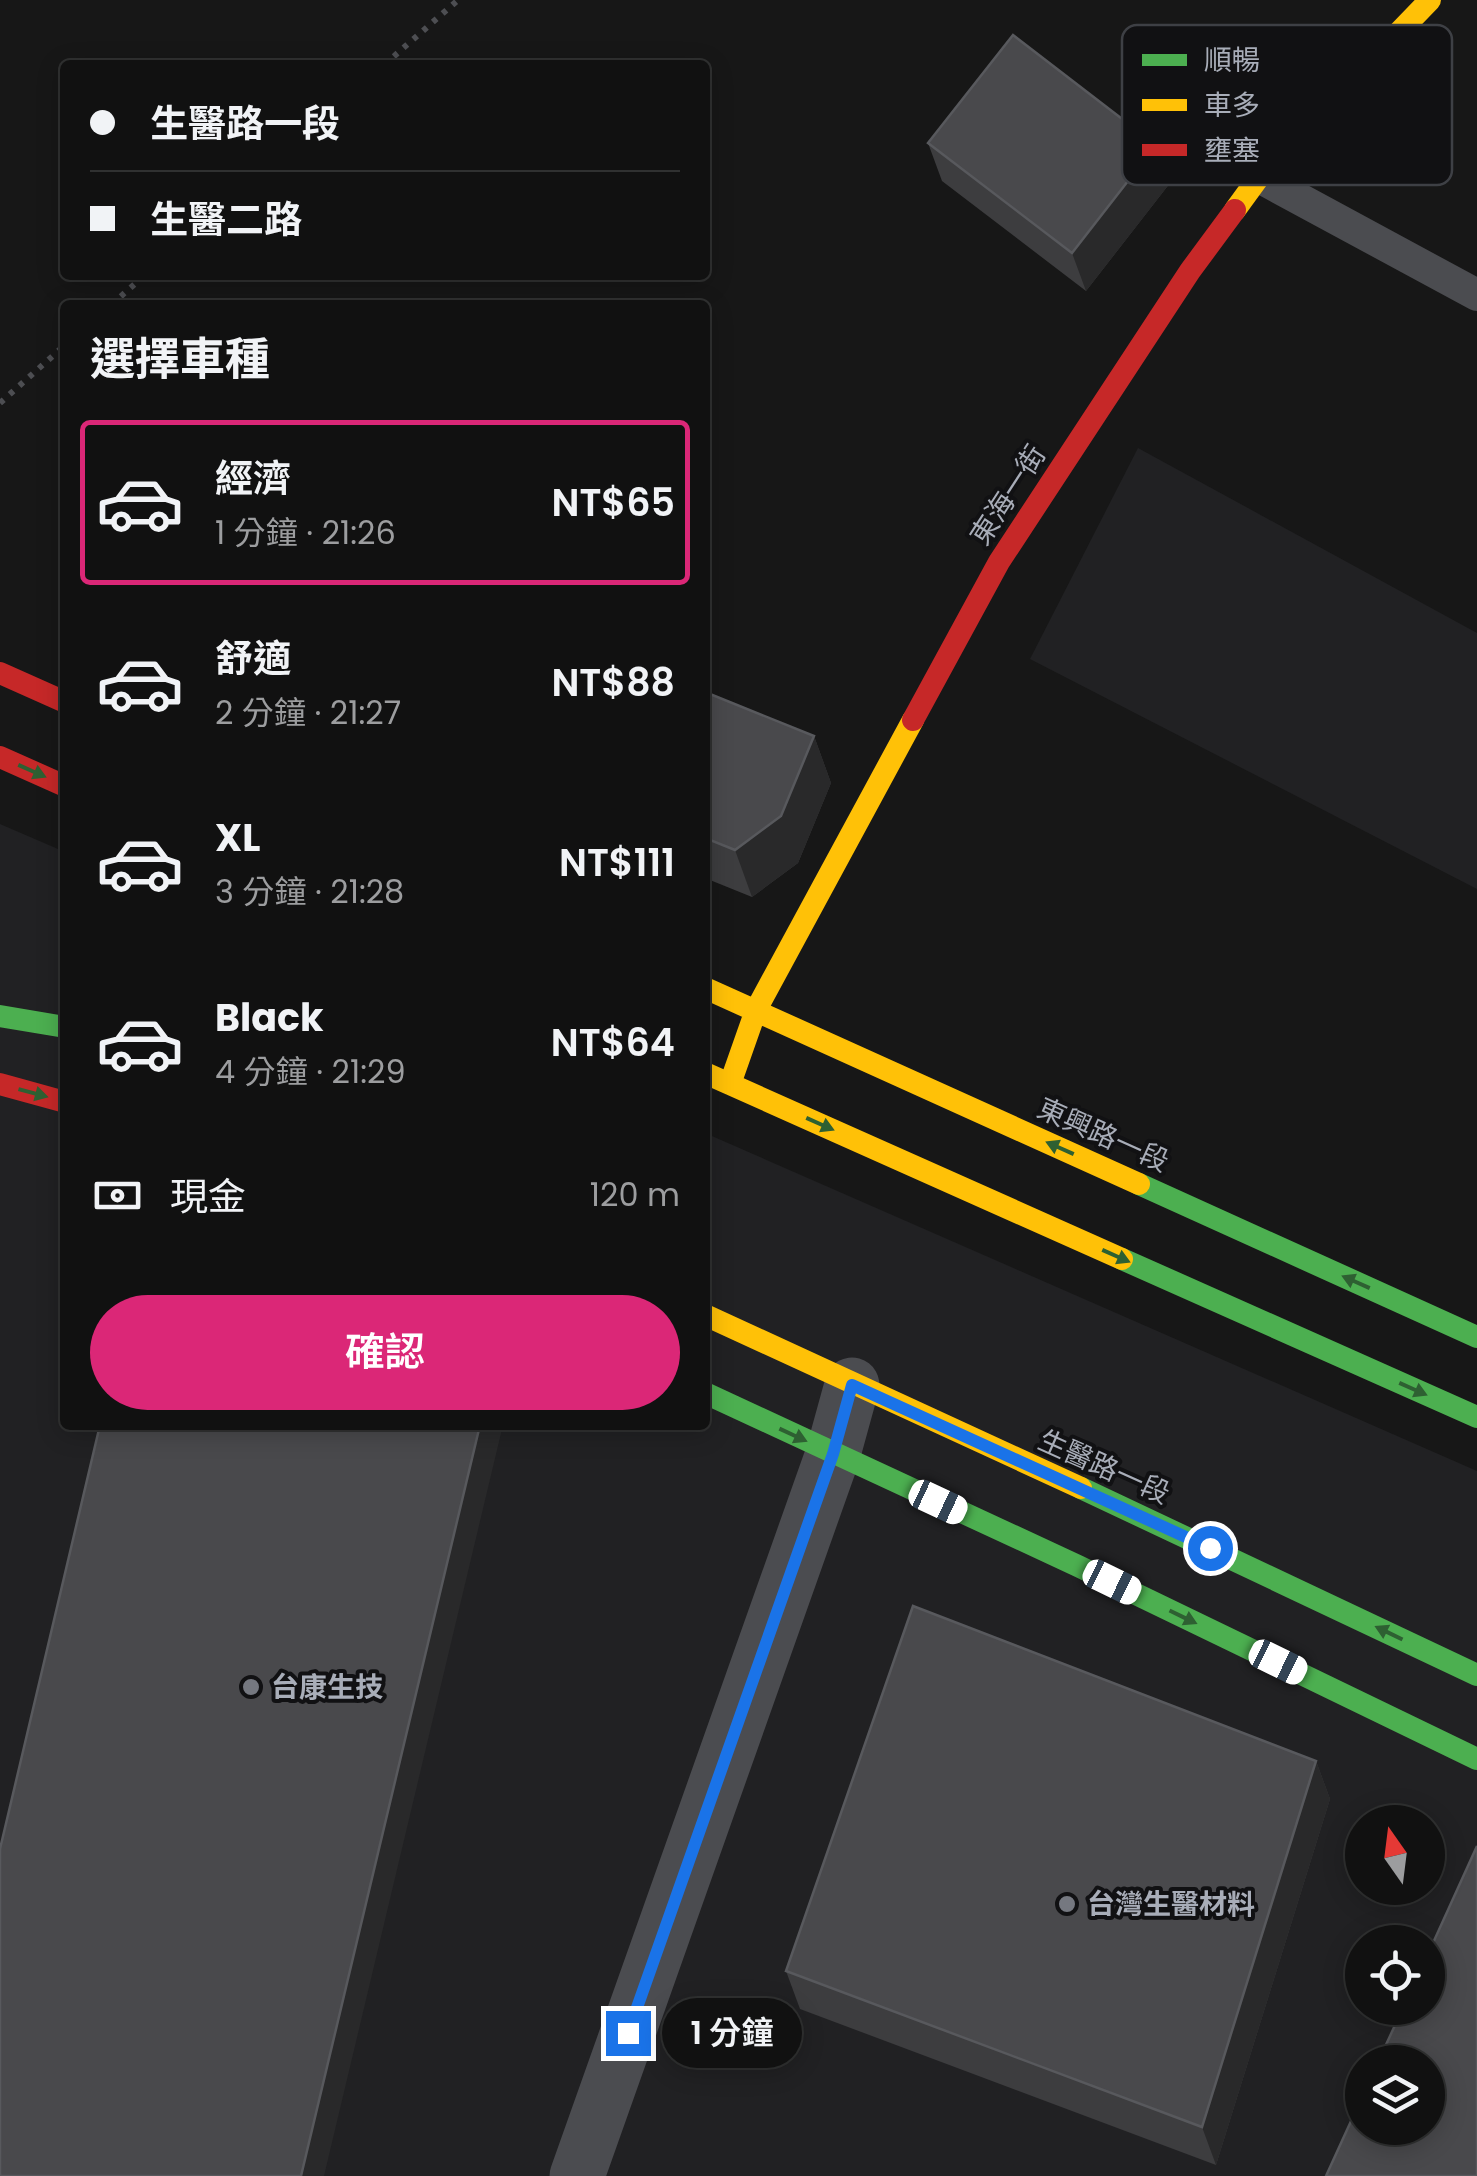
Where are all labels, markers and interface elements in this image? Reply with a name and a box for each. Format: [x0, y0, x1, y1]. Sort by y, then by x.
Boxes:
legend [1122, 25, 1452, 185]
text: 順暢 [1204, 41, 1260, 80]
text: 車多 [1204, 86, 1260, 125]
text: 生醫路一段 [150, 97, 340, 150]
text: 壅塞 [1204, 131, 1260, 170]
text: 生醫二路 [150, 193, 302, 246]
text: 選擇車種 [90, 328, 270, 391]
street label: 東海一街 [961, 437, 1055, 553]
text: 經濟 [215, 452, 291, 505]
icon: car [95, 458, 185, 548]
text: NT$65 [551, 476, 675, 529]
text: 1 分鐘 · 21:26 [215, 510, 396, 555]
text: 舒適 [215, 632, 291, 685]
icon: car [95, 638, 185, 728]
text: NT$88 [551, 656, 675, 709]
text: 2 分鐘 · 21:27 [215, 690, 401, 735]
one-way arrow [18, 763, 47, 780]
text: XL [215, 811, 260, 864]
icon: car [95, 818, 185, 908]
text: NT$111 [559, 836, 675, 889]
text: 3 分鐘 · 21:28 [215, 869, 404, 914]
text: Black [215, 991, 324, 1044]
icon: car [95, 998, 185, 1088]
text: NT$64 [551, 1016, 675, 1069]
text: 4 分鐘 · 21:29 [215, 1049, 406, 1094]
one-way arrow [17, 1085, 48, 1101]
street label: 東興路一段 [1031, 1089, 1175, 1181]
one-way arrow [805, 1116, 835, 1132]
one-way arrow [1045, 1140, 1074, 1157]
icon: cash [90, 1168, 145, 1223]
text: 現金 [170, 1170, 246, 1223]
text: 120 m [590, 1172, 680, 1217]
one-way arrow [1101, 1248, 1131, 1264]
one-way arrow [1341, 1274, 1370, 1291]
button: 確認 [90, 1295, 680, 1410]
one-way arrow [1398, 1381, 1428, 1397]
street label: 生醫路一段 [1032, 1421, 1176, 1513]
one-way arrow [779, 1426, 808, 1443]
car [904, 1476, 972, 1528]
route start [1188, 1526, 1233, 1571]
car [1078, 1555, 1146, 1609]
one-way arrow [1169, 1608, 1198, 1625]
one-way arrow [1375, 1624, 1404, 1641]
car [1244, 1635, 1312, 1689]
place label: 台康生技 [271, 1668, 383, 1707]
marker: 台康生技 [240, 1676, 262, 1698]
north arrow [1345, 1805, 1445, 1905]
map controls [1345, 1805, 1445, 2145]
place label: 台灣生醫材料 [1087, 1885, 1255, 1924]
marker: 台灣生醫材料 [1056, 1893, 1078, 1915]
button: locate [1345, 1925, 1445, 2025]
callout: 1 分鐘 [663, 1998, 803, 2068]
text: 1 分鐘 [690, 2010, 774, 2055]
route end [606, 2011, 651, 2056]
button: layers [1345, 2045, 1445, 2145]

